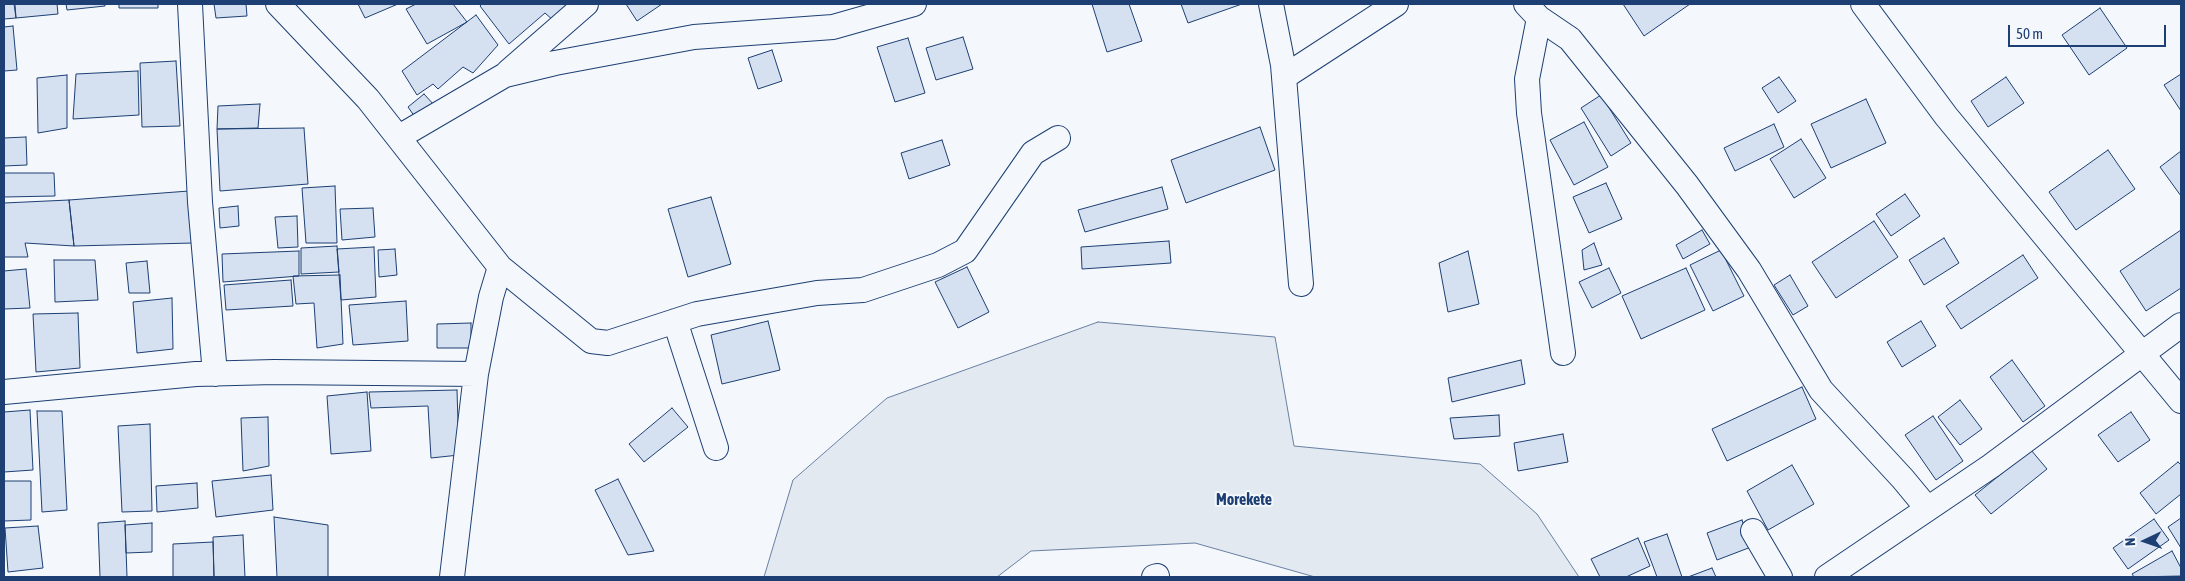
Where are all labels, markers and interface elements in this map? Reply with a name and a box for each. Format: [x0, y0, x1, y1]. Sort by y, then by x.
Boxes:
scale bar [2010, 15, 2168, 47]
text: 50 m [2016, 25, 2043, 42]
district label: Morekete [1216, 490, 1272, 510]
north arrow [2120, 516, 2170, 566]
text: N [2122, 537, 2138, 546]

